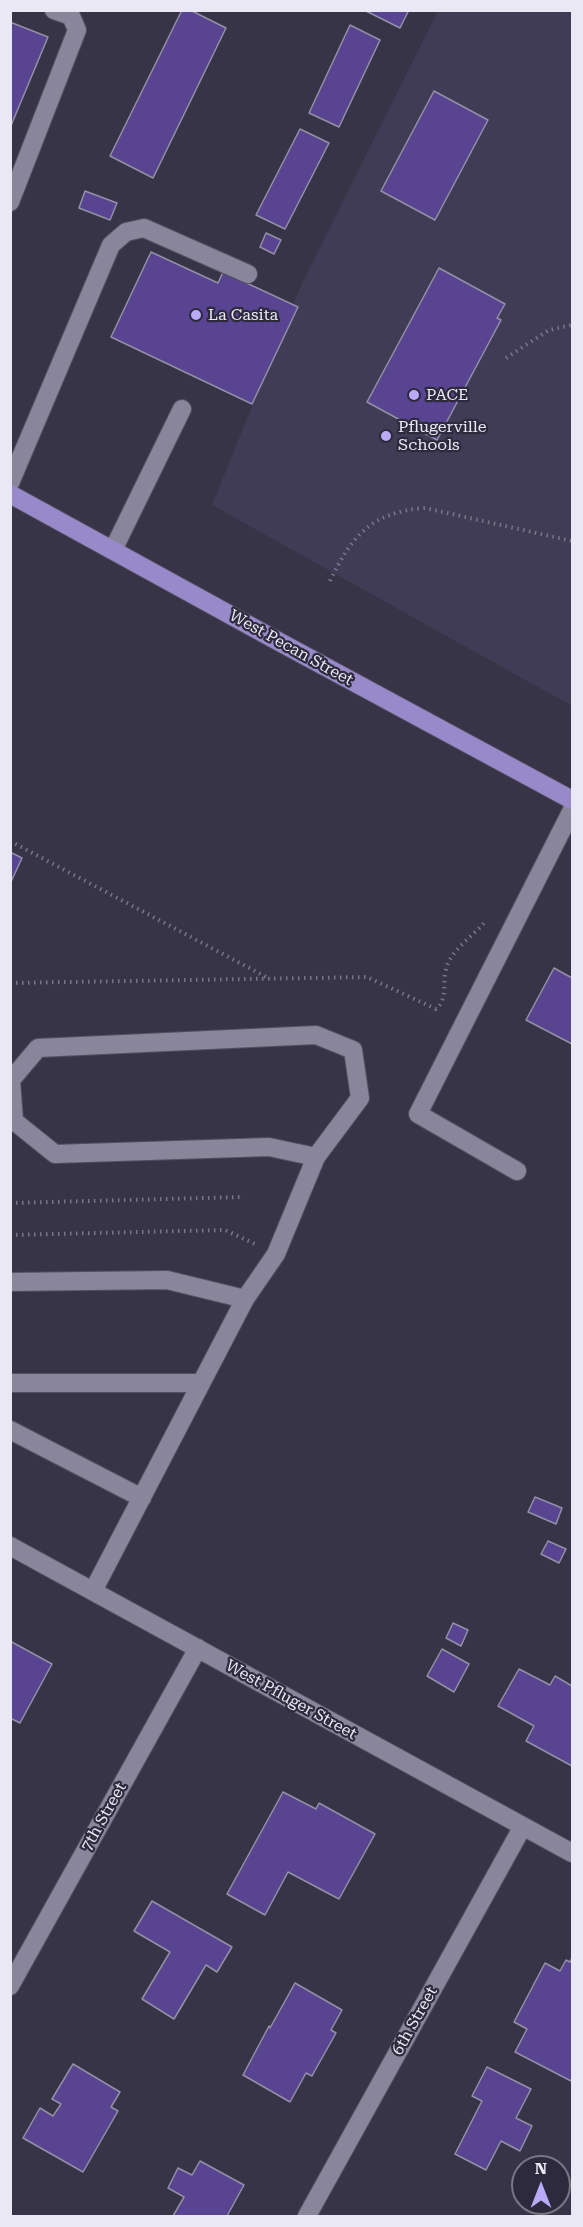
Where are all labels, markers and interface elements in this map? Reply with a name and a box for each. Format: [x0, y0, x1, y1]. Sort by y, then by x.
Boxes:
place label: La Casita [208, 305, 278, 325]
marker: La Casita [189, 308, 203, 322]
place label: PACE [426, 385, 468, 405]
marker: PACE [407, 388, 421, 402]
place label: Pflugerville Schools [398, 417, 486, 455]
marker: Pflugerville Schools [379, 429, 393, 443]
street label: West Pecan Street [226, 606, 356, 690]
street label: West Pfluger Street [222, 1656, 360, 1744]
street label: 7th Street [77, 1779, 131, 1855]
street label: 6th Street [388, 1983, 442, 2059]
north arrow [511, 2155, 571, 2215]
text: N [535, 2159, 547, 2178]

